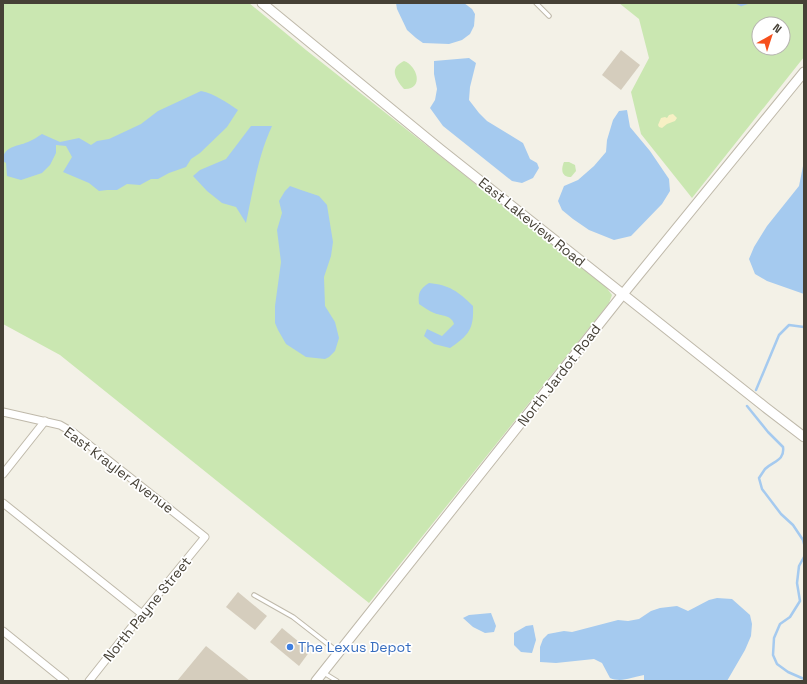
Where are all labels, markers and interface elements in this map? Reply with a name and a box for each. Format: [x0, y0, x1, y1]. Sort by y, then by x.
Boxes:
north arrow [751, 16, 791, 56]
text: N [770, 20, 785, 36]
street label: East Lakeview Road [475, 173, 589, 271]
street label: North Jardot Road [514, 320, 604, 430]
street label: East Krayler Avenue [60, 423, 178, 517]
street label: North Payne Street [99, 553, 195, 665]
place label: The Lexus Depot [298, 638, 411, 656]
marker: The Lexus Depot [285, 642, 295, 652]

